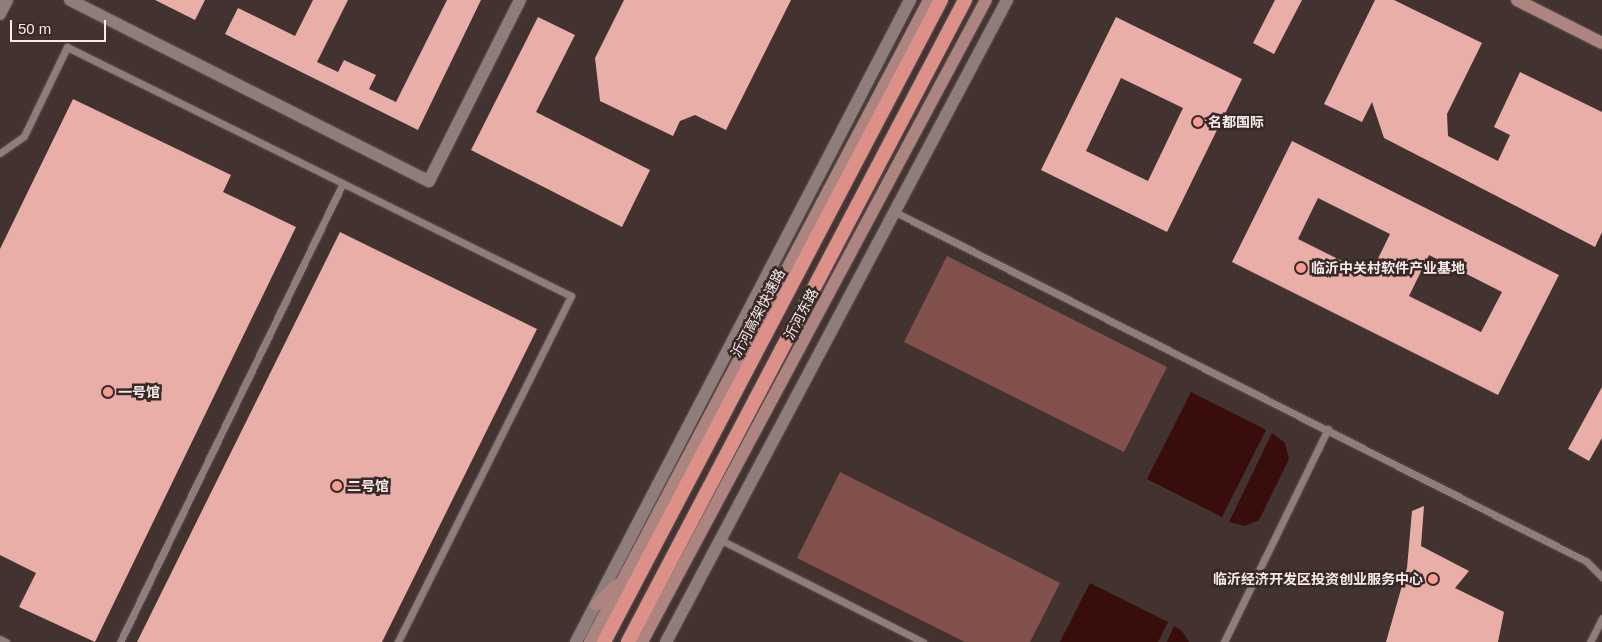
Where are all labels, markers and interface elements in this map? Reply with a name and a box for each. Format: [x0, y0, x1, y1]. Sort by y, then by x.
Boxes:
scale bar [12, 10, 109, 42]
text: 50 m [18, 20, 51, 37]
place label: 名都国际 [1208, 114, 1264, 130]
marker: 名都国际 [1192, 116, 1204, 128]
place label: 临沂中关村软件产业基地 [1311, 260, 1465, 276]
marker: 临沂中关村软件产业基地 [1295, 262, 1307, 274]
street label: 沂河高架快速路 [728, 266, 788, 360]
street label: 沂河东路 [780, 285, 822, 343]
place label: 一号馆 [118, 384, 160, 400]
marker: 一号馆 [102, 386, 114, 398]
place label: 二号馆 [347, 478, 389, 494]
marker: 二号馆 [331, 480, 343, 492]
place label: 临沂经济开发区投资创业服务中心 [1213, 571, 1423, 587]
marker: 临沂经济开发区投资创业服务中心 [1427, 573, 1439, 585]

